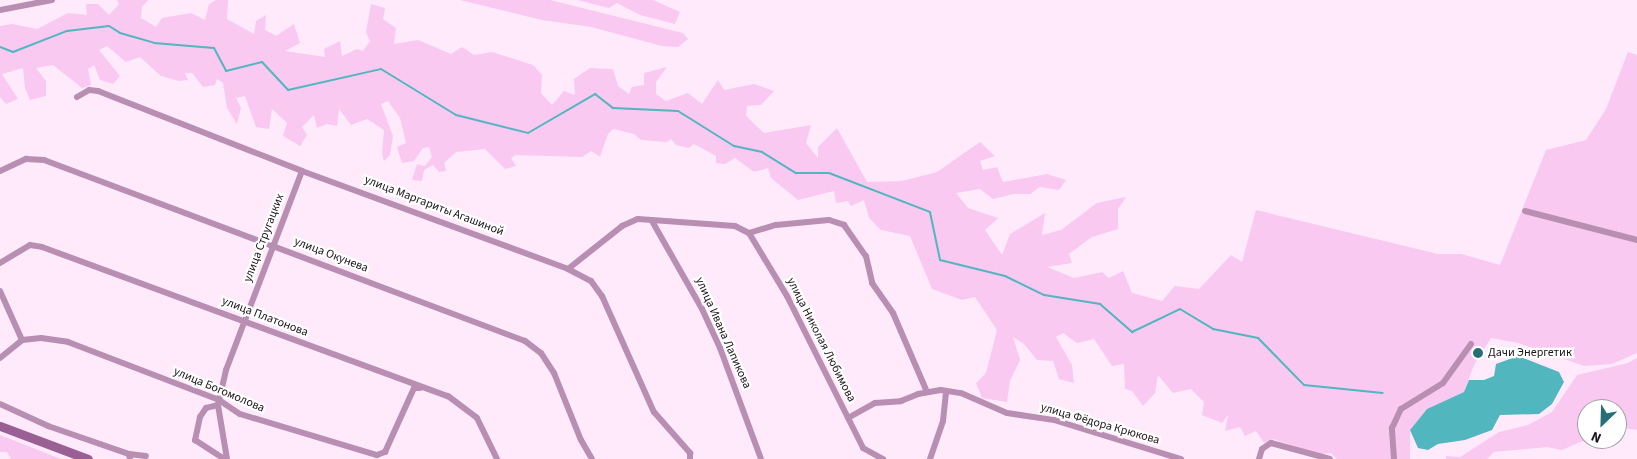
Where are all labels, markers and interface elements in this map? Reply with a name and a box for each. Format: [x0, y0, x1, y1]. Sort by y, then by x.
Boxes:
street label: улица Маргариты Агашиной [362, 173, 506, 239]
street label: улица Стругацких [241, 192, 287, 284]
street label: улица Окунева [292, 234, 370, 276]
street label: улица Ивана Лапикова [692, 275, 754, 391]
street label: улица Николая Любимова [783, 275, 859, 405]
street label: улица Платонова [220, 294, 310, 340]
place label: Дачи Энергетик [1488, 346, 1572, 360]
marker: Дачи Энергетик [1472, 347, 1484, 359]
street label: улица Богомолова [171, 364, 267, 416]
north arrow [1577, 399, 1627, 449]
street label: улица Фёдора Крюкова [1039, 400, 1161, 448]
text: N [1588, 426, 1605, 448]

